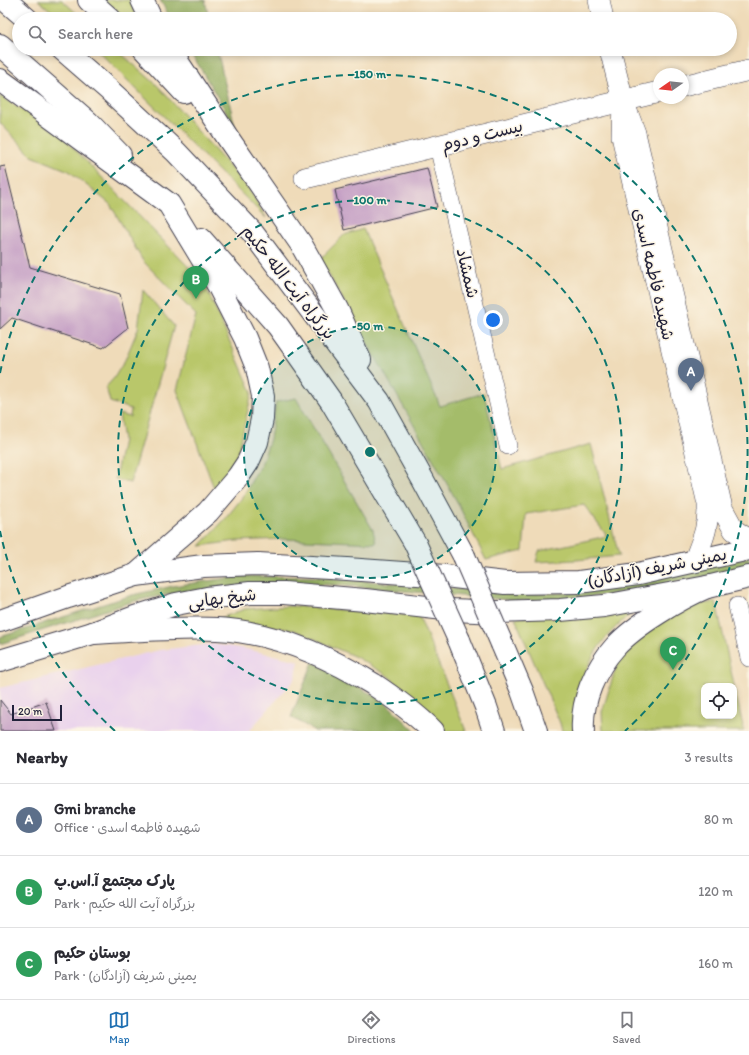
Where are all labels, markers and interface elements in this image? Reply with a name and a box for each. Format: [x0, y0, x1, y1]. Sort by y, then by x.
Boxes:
search box [12, 12, 737, 56]
icon: search [26, 23, 48, 45]
text: Search here [58, 25, 133, 43]
text: 150 m [354, 67, 387, 81]
north arrow [653, 68, 689, 104]
street label: بیست و دوم [439, 115, 526, 159]
text: 100 m [353, 193, 387, 207]
street label: شهیده فاطمه اسدی [629, 206, 679, 342]
street label: بزرگراه آیت الله حکیم [236, 221, 340, 345]
street label: شمشاد [453, 246, 483, 300]
pin: B [183, 266, 209, 299]
your location [483, 310, 503, 330]
text: 50 m [357, 319, 384, 333]
pin: A [678, 358, 704, 391]
centre of rings [363, 445, 377, 459]
street label: یمینی شریف (آزادگان) [586, 544, 729, 591]
street label: شیخ بهایی [187, 584, 258, 614]
pin: C [660, 637, 686, 670]
map controls [701, 683, 737, 719]
button: locate [701, 683, 737, 719]
scale bar [12, 703, 62, 722]
text: 20 m [18, 705, 42, 718]
text: Nearby [16, 747, 68, 767]
text: 3 results [684, 750, 733, 765]
text: Gmi branche [54, 800, 136, 818]
text: A [25, 812, 33, 827]
text: 80 m [704, 812, 733, 827]
text: Office · شهیده فاطمه اسدی [54, 820, 201, 835]
text: پارک مجتمع آ.اس.پ [54, 872, 175, 890]
text: B [25, 884, 33, 899]
text: 120 m [698, 884, 733, 899]
text: Park · بزرگراه آیت الله حکیم [54, 896, 195, 911]
text: بوستان حکیم [54, 944, 131, 962]
text: C [25, 956, 33, 971]
text: 160 m [698, 956, 733, 971]
text: Park · یمینی شریف (آزادگان) [54, 968, 197, 983]
tab: Map [108, 1009, 130, 1046]
tab: Directions [347, 1009, 396, 1046]
tab: Saved [612, 1009, 641, 1046]

